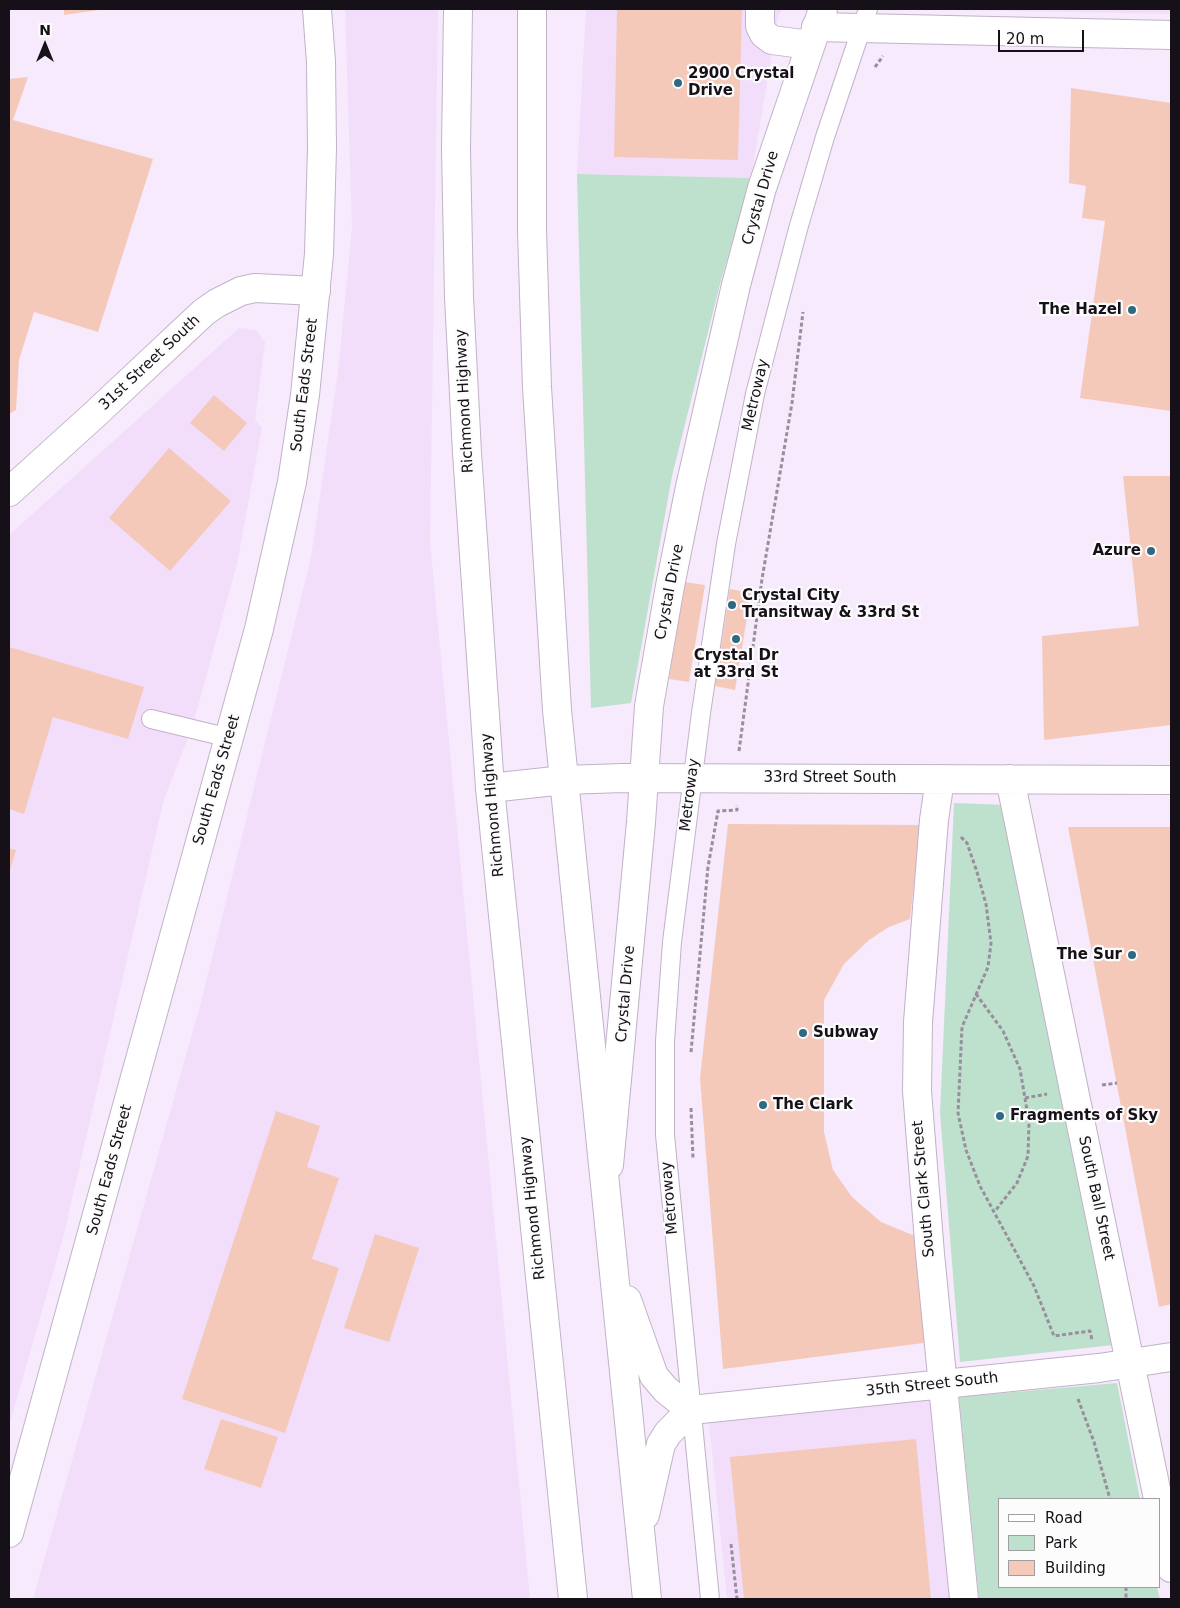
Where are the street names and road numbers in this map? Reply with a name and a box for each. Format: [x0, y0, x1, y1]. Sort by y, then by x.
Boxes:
street label: Crystal Drive [739, 149, 783, 247]
street label: 31st Street South [96, 312, 204, 414]
street label: South Eads Street [288, 317, 322, 453]
street label: Richmond Highway [452, 328, 478, 474]
street label: Metroway [739, 357, 773, 433]
street label: Crystal Drive [652, 543, 688, 641]
street label: South Eads Street [190, 713, 244, 847]
street label: Richmond Highway [478, 732, 508, 878]
street label: Metroway [677, 757, 703, 833]
street label: 33rd Street South [763, 769, 897, 787]
street label: Crystal Drive [613, 945, 639, 1043]
street label: South Eads Street [84, 1103, 136, 1237]
street label: South Clark Street [909, 1120, 939, 1258]
street label: South Ball Street [1074, 1134, 1118, 1262]
street label: Richmond Highway [516, 1135, 550, 1281]
street label: Metroway [658, 1161, 682, 1235]
street label: 35th Street South [865, 1369, 999, 1401]

